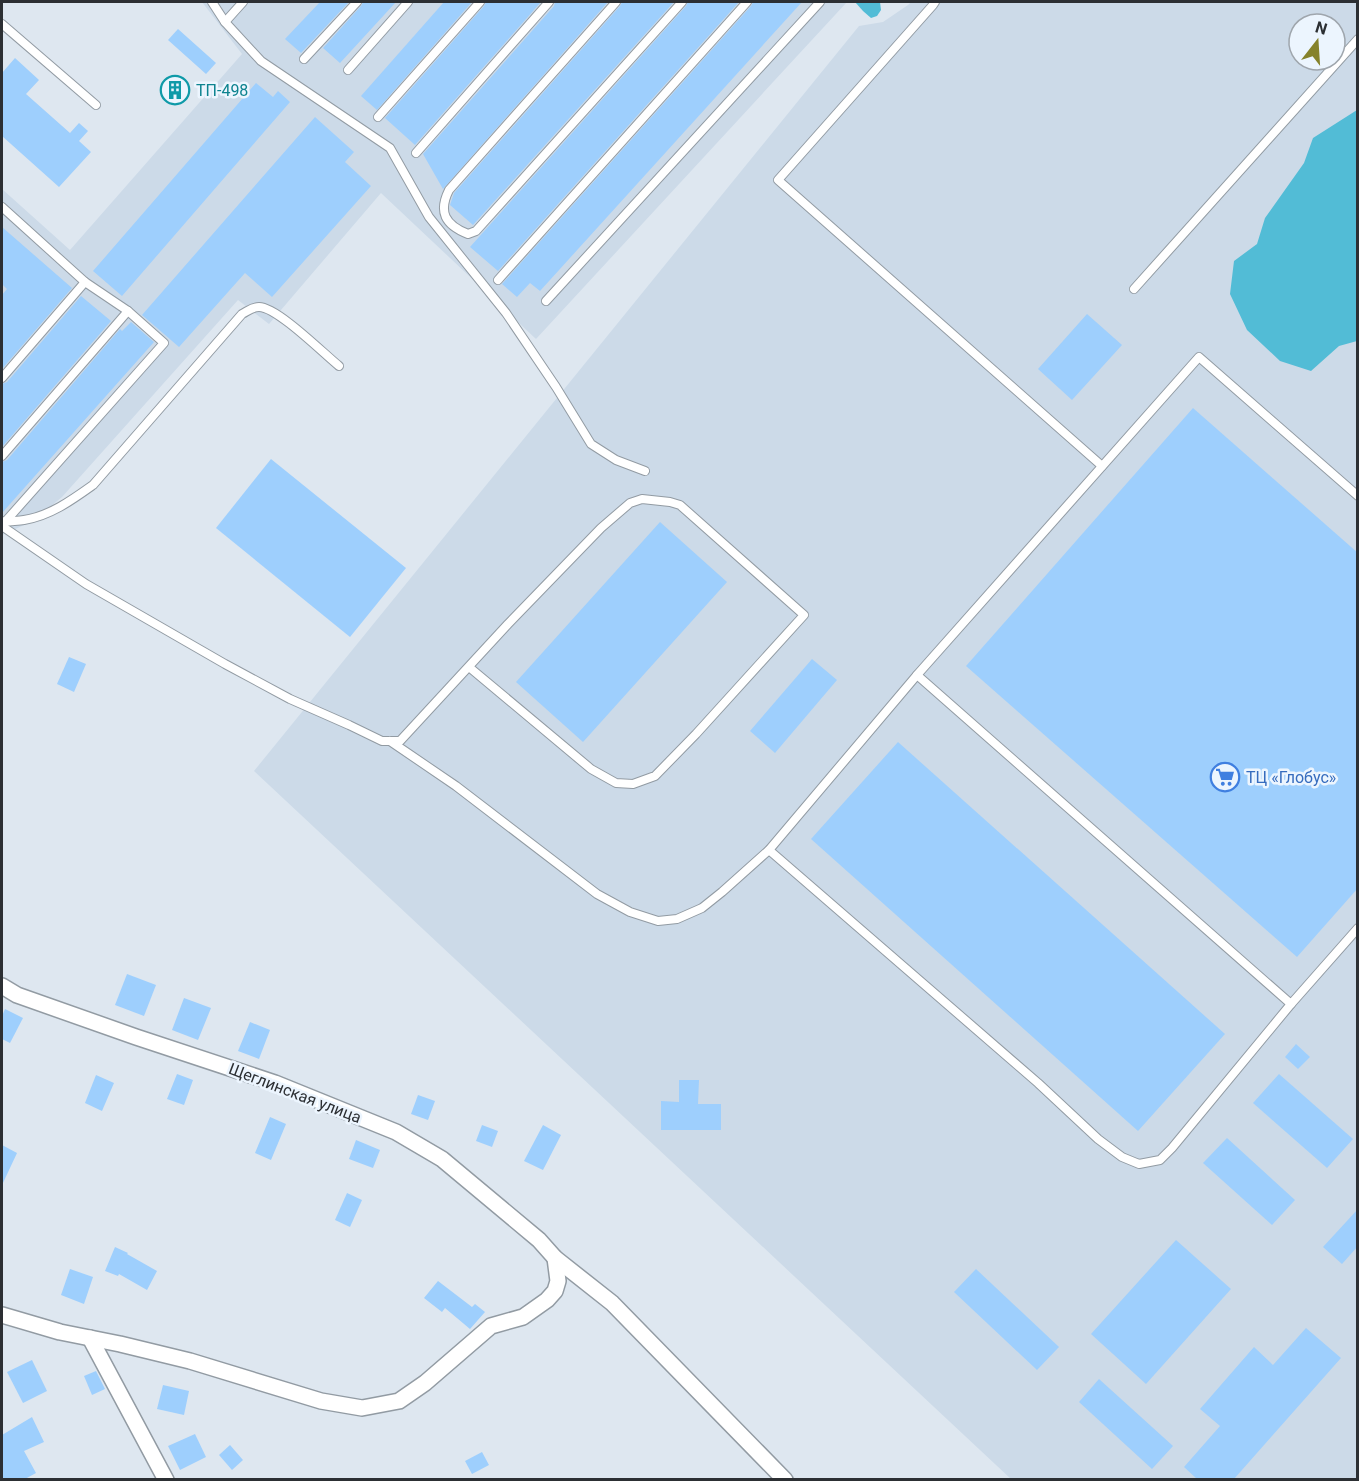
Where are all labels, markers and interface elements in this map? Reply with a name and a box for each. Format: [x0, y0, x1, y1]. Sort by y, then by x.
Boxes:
north arrow [1287, 12, 1347, 72]
text: N [1313, 17, 1329, 39]
building icon: ТП-498 [159, 74, 191, 106]
place label: ТП-498 [196, 81, 248, 100]
supermarket icon: ТЦ «Глобус» [1209, 761, 1241, 793]
place label: ТЦ «Глобус» [1246, 768, 1336, 787]
street label: Щеглинская улица [226, 1059, 364, 1127]

